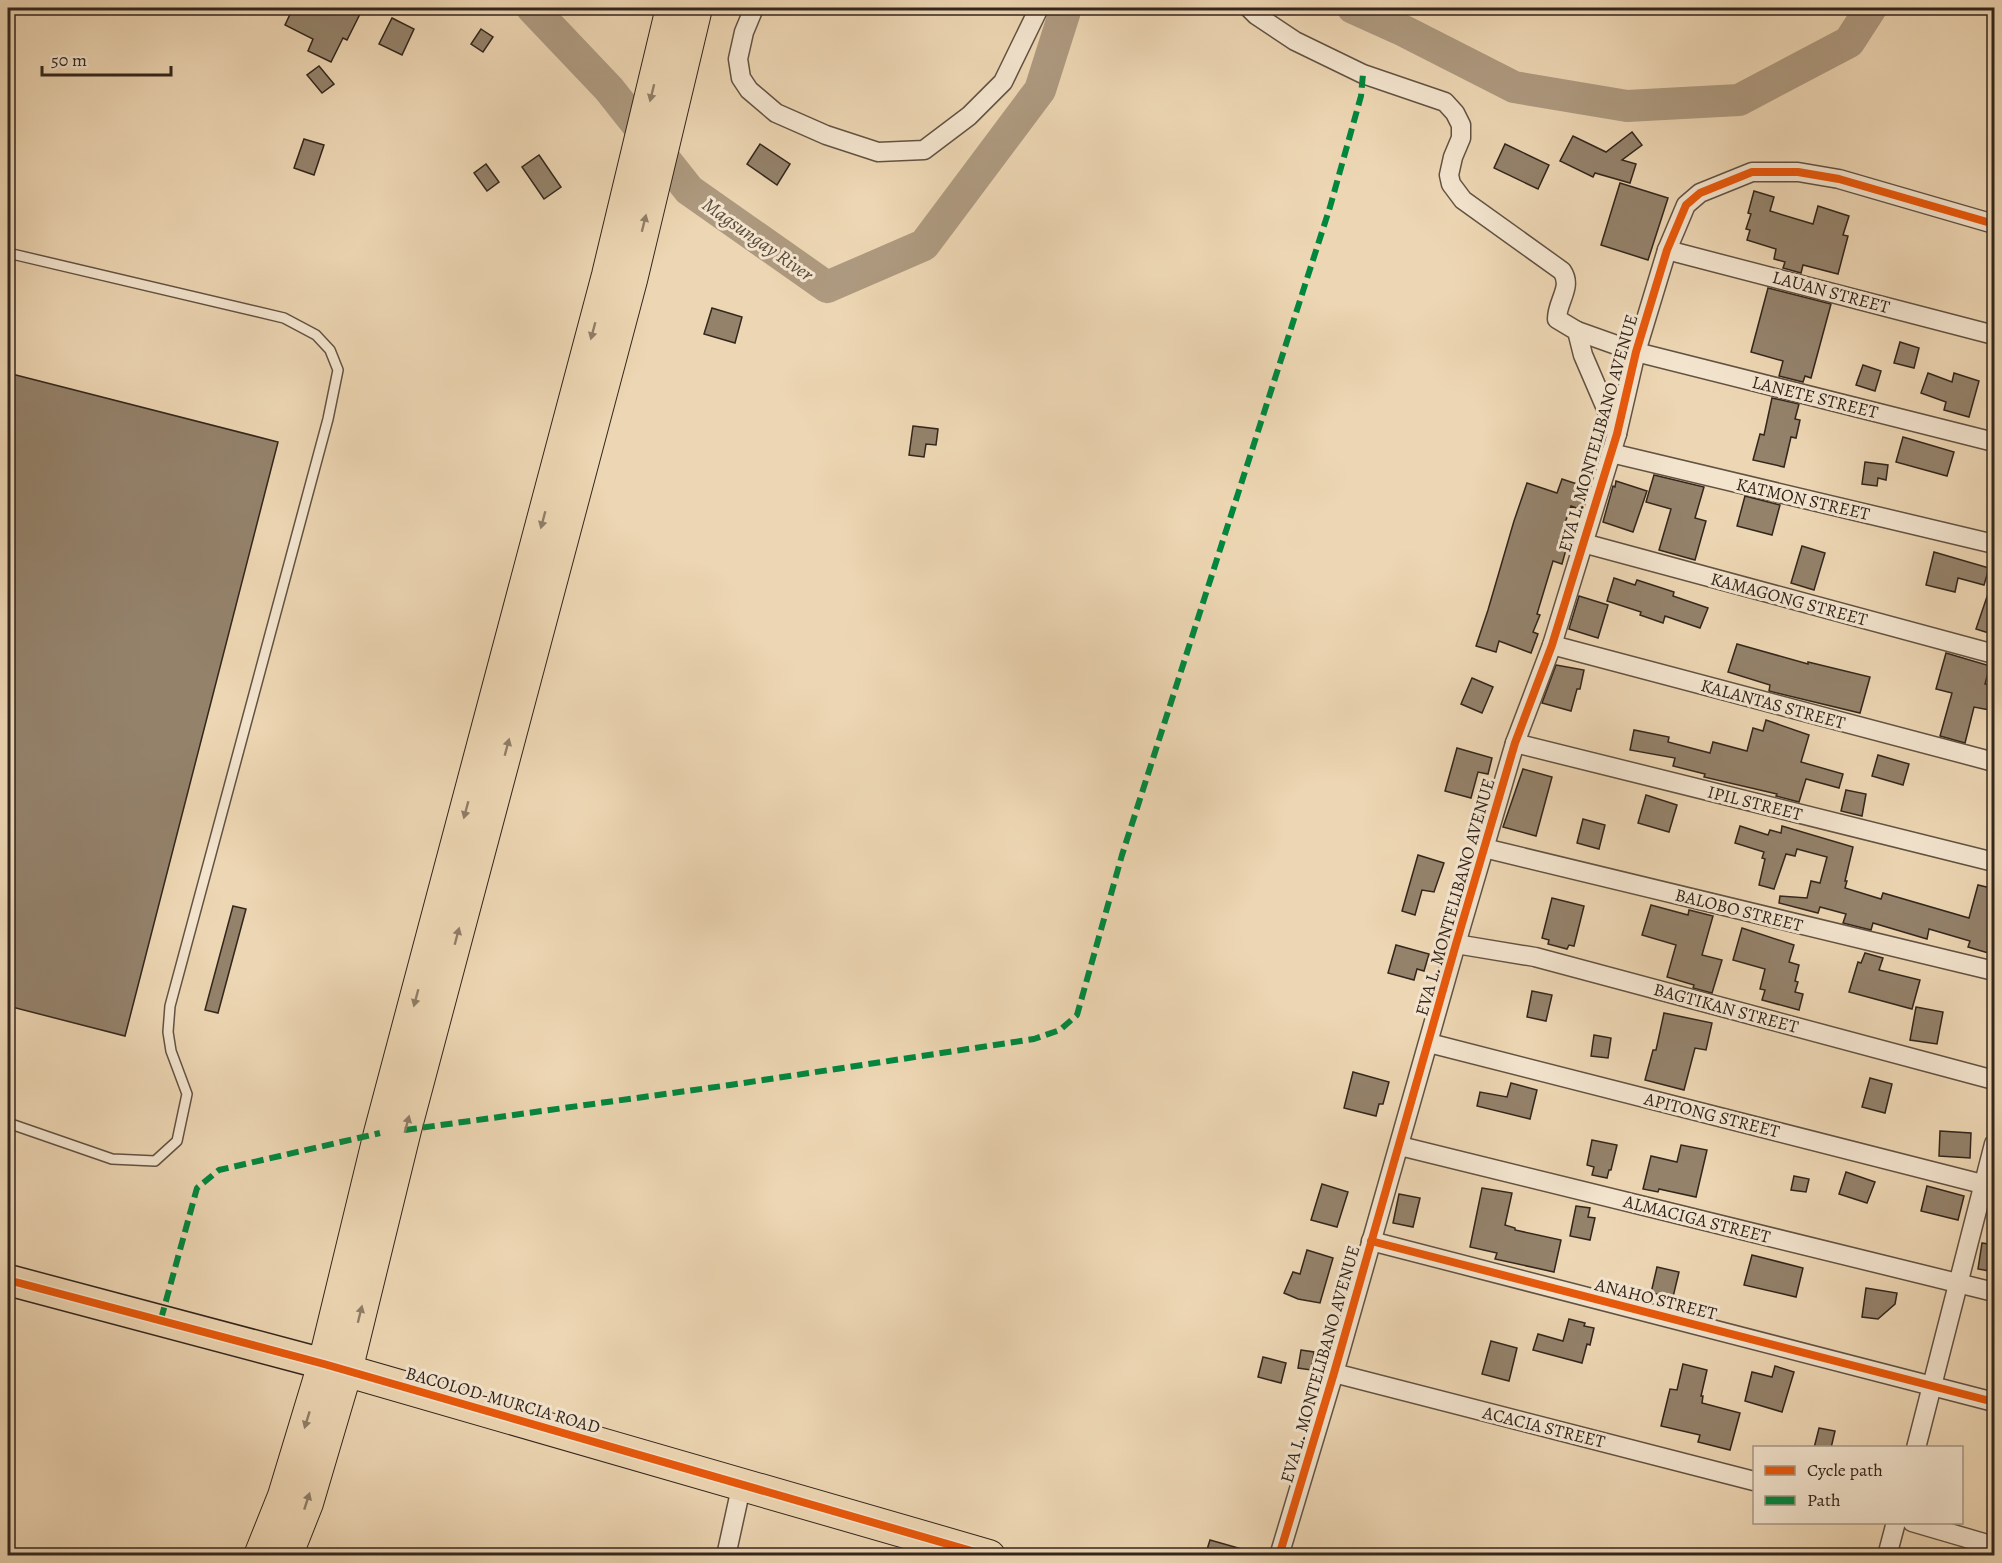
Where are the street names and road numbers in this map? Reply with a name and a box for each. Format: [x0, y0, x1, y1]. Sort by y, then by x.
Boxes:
street label: LAUAN STREET [1770, 265, 1892, 319]
street label: EVA L. MONTELIBANO AVENUE [1553, 311, 1643, 555]
street label: LANETE STREET [1749, 370, 1881, 424]
street label: KATMON STREET [1734, 472, 1872, 526]
street label: KAMAGONG STREET [1708, 567, 1870, 632]
street label: KALANTAS STREET [1698, 673, 1848, 735]
street label: EVA L. MONTELIBANO AVENUE [1410, 775, 1500, 1019]
street label: IPIL STREET [1705, 780, 1805, 826]
street label: BALOBO STREET [1673, 883, 1806, 938]
street label: BAGTIKAN STREET [1651, 977, 1801, 1039]
street label: APITONG STREET [1641, 1086, 1782, 1143]
street label: ALMACIGA STREET [1620, 1189, 1773, 1249]
street label: EVA L. MONTELIBANO AVENUE [1275, 1242, 1365, 1486]
street label: ANAHO STREET [1592, 1272, 1720, 1326]
street label: BACOLOD-MURCIA ROAD [403, 1361, 603, 1439]
street label: ACACIA STREET [1479, 1400, 1608, 1454]

